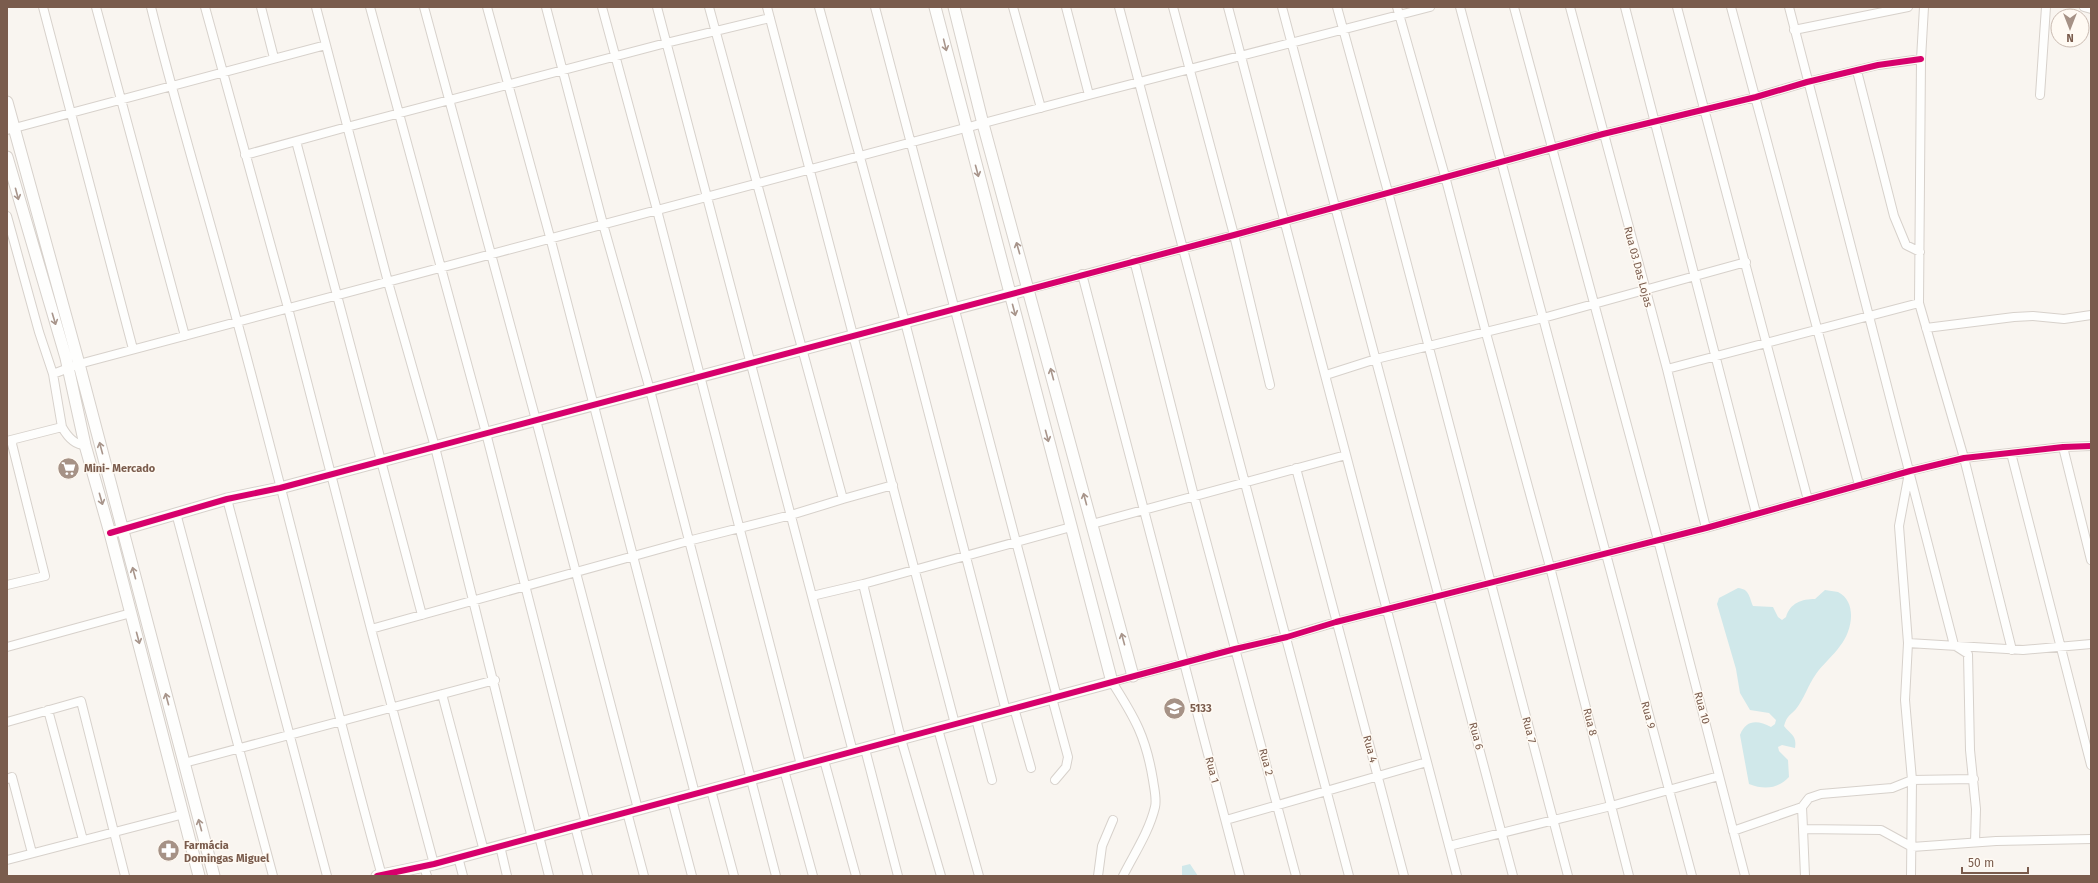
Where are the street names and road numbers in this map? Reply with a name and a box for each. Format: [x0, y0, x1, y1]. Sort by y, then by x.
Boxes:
street label: Rua 03 Das Lojas [1621, 225, 1655, 309]
street label: Rua 10 [1691, 690, 1713, 726]
street label: Rua 9 [1638, 700, 1658, 730]
street label: Rua 8 [1580, 707, 1600, 737]
street label: Rua 7 [1519, 715, 1539, 745]
street label: Rua 6 [1466, 721, 1486, 751]
street label: Rua 4 [1360, 734, 1380, 764]
street label: Rua 2 [1256, 747, 1276, 777]
street label: Rua 1 [1202, 755, 1222, 785]

